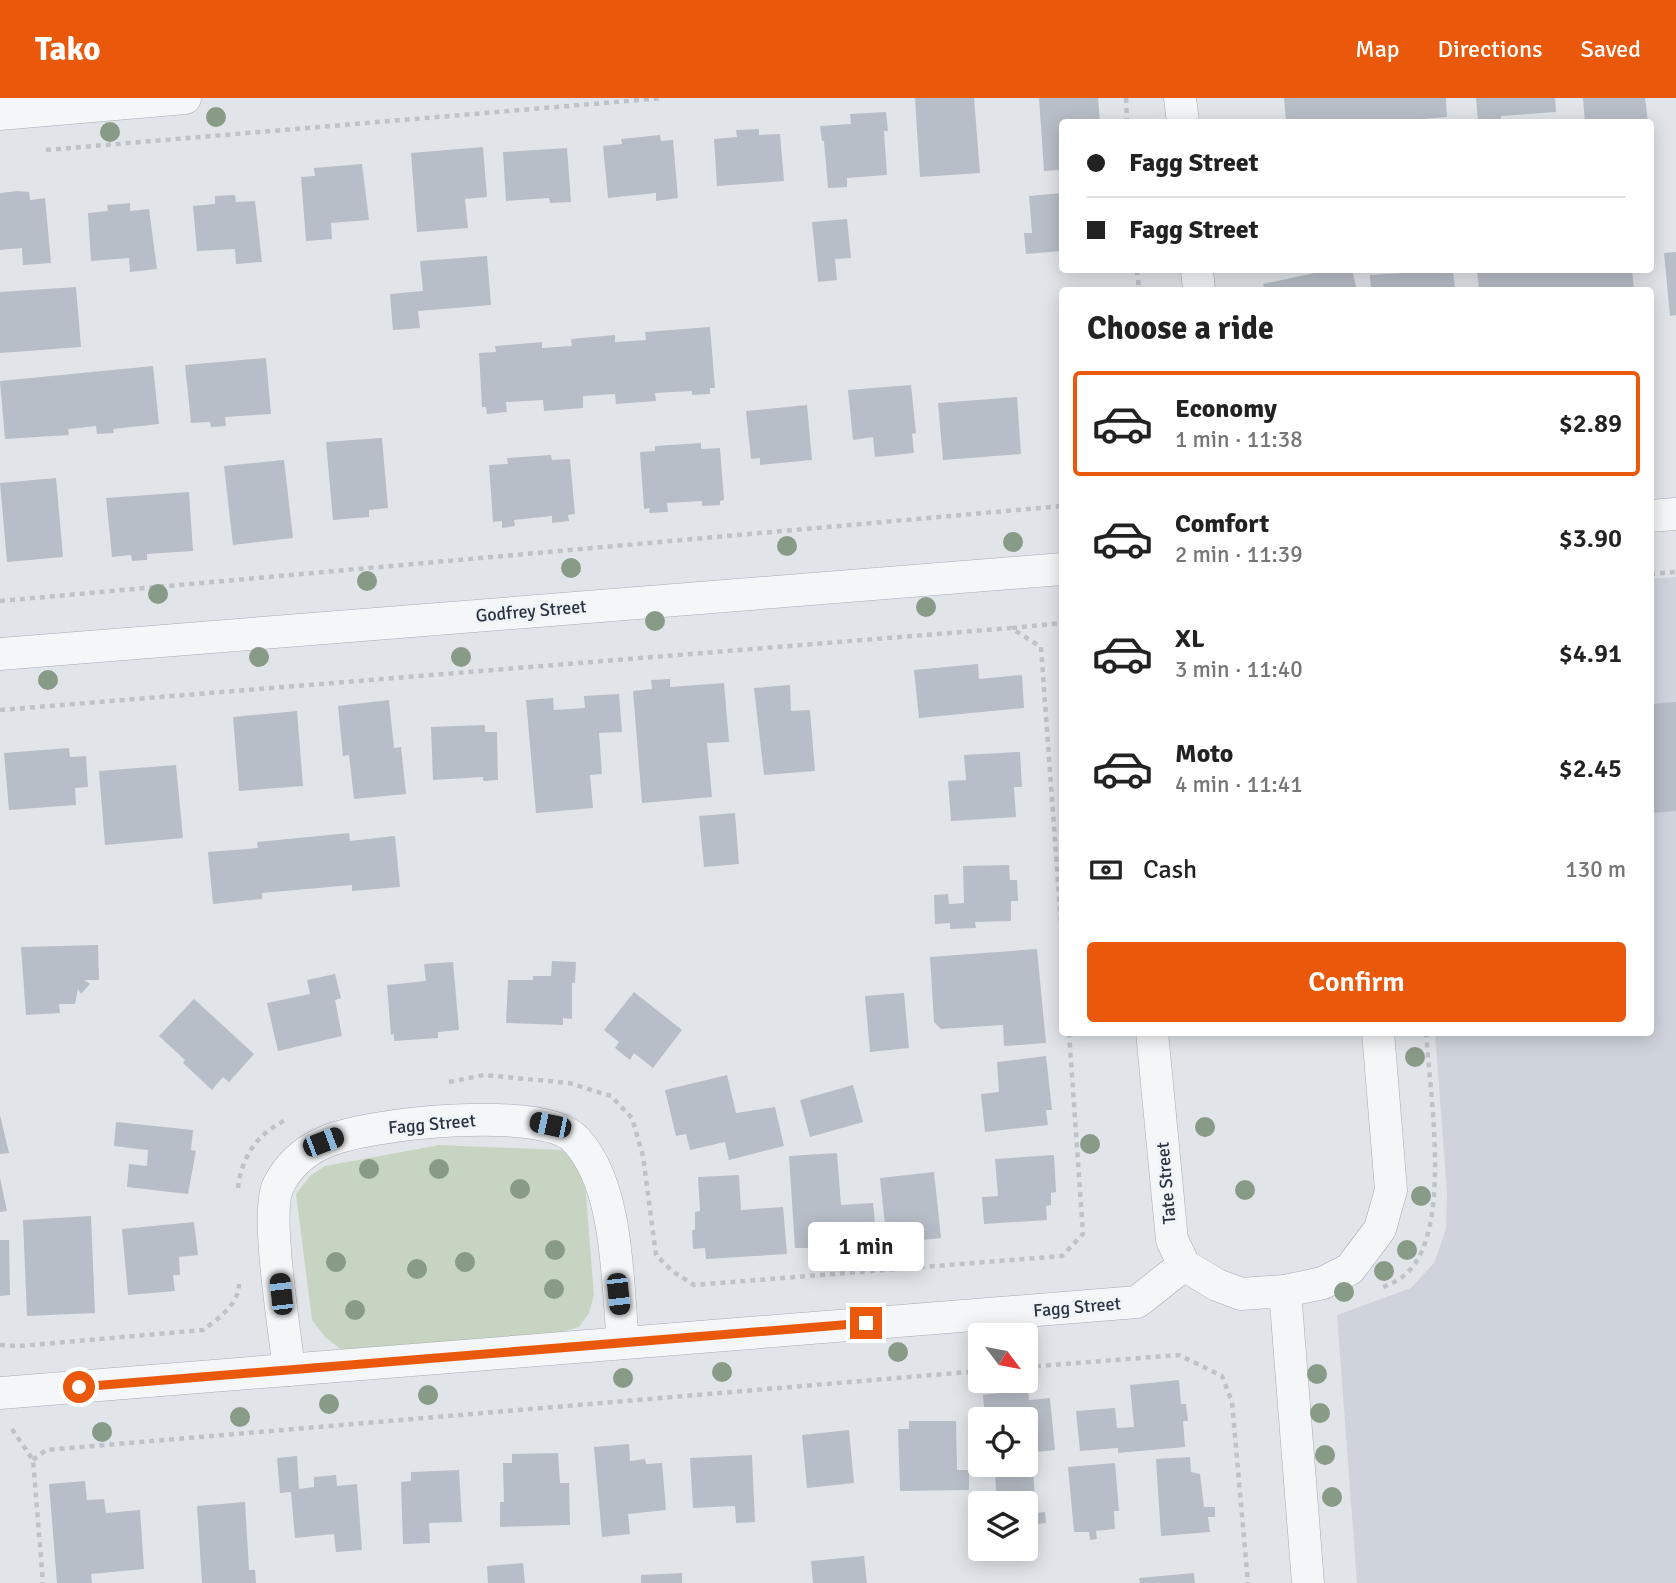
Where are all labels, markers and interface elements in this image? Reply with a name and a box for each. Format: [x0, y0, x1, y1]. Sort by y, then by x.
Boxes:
text: Tako [35, 29, 100, 70]
text: Map [1355, 34, 1400, 64]
text: Directions [1438, 34, 1543, 64]
text: Saved [1581, 34, 1641, 64]
text: Fagg Street [1129, 147, 1258, 179]
text: Fagg Street [1129, 214, 1258, 246]
text: Choose a ride [1087, 309, 1274, 348]
icon: car [1091, 392, 1154, 455]
text: Economy [1175, 393, 1277, 425]
text: $2.89 [1559, 408, 1622, 440]
text: 1 min · 11:38 [1175, 425, 1303, 454]
icon: car [1091, 507, 1154, 570]
text: Comfort [1175, 508, 1269, 540]
text: $3.90 [1559, 523, 1622, 555]
text: 2 min · 11:39 [1175, 540, 1303, 569]
street label: Godfrey Street [475, 595, 587, 627]
icon: car [1091, 622, 1154, 685]
text: XL [1175, 623, 1205, 655]
text: $4.91 [1559, 638, 1622, 670]
text: 3 min · 11:40 [1175, 655, 1303, 684]
icon: car [1091, 737, 1154, 800]
text: Moto [1175, 738, 1233, 770]
text: $2.45 [1559, 753, 1622, 785]
text: 4 min · 11:41 [1175, 770, 1303, 799]
icon: cash [1087, 851, 1125, 889]
text: Cash [1143, 854, 1197, 886]
text: 130 m [1565, 855, 1626, 884]
button: Confirm [1087, 942, 1626, 1022]
street label: Fagg Street [387, 1109, 477, 1139]
car [528, 1110, 573, 1140]
car [300, 1125, 347, 1159]
street label: Tate Street [1151, 1141, 1181, 1225]
callout: 1 min [808, 1222, 924, 1270]
text: 1 min [838, 1232, 894, 1261]
car [269, 1272, 294, 1316]
car [606, 1272, 631, 1316]
street label: Fagg Street [1032, 1292, 1122, 1322]
route end [850, 1307, 882, 1339]
north arrow [968, 1323, 1038, 1393]
map controls [968, 1323, 1038, 1561]
route start [63, 1371, 95, 1403]
button: locate [968, 1407, 1038, 1477]
button: layers [968, 1491, 1038, 1561]

